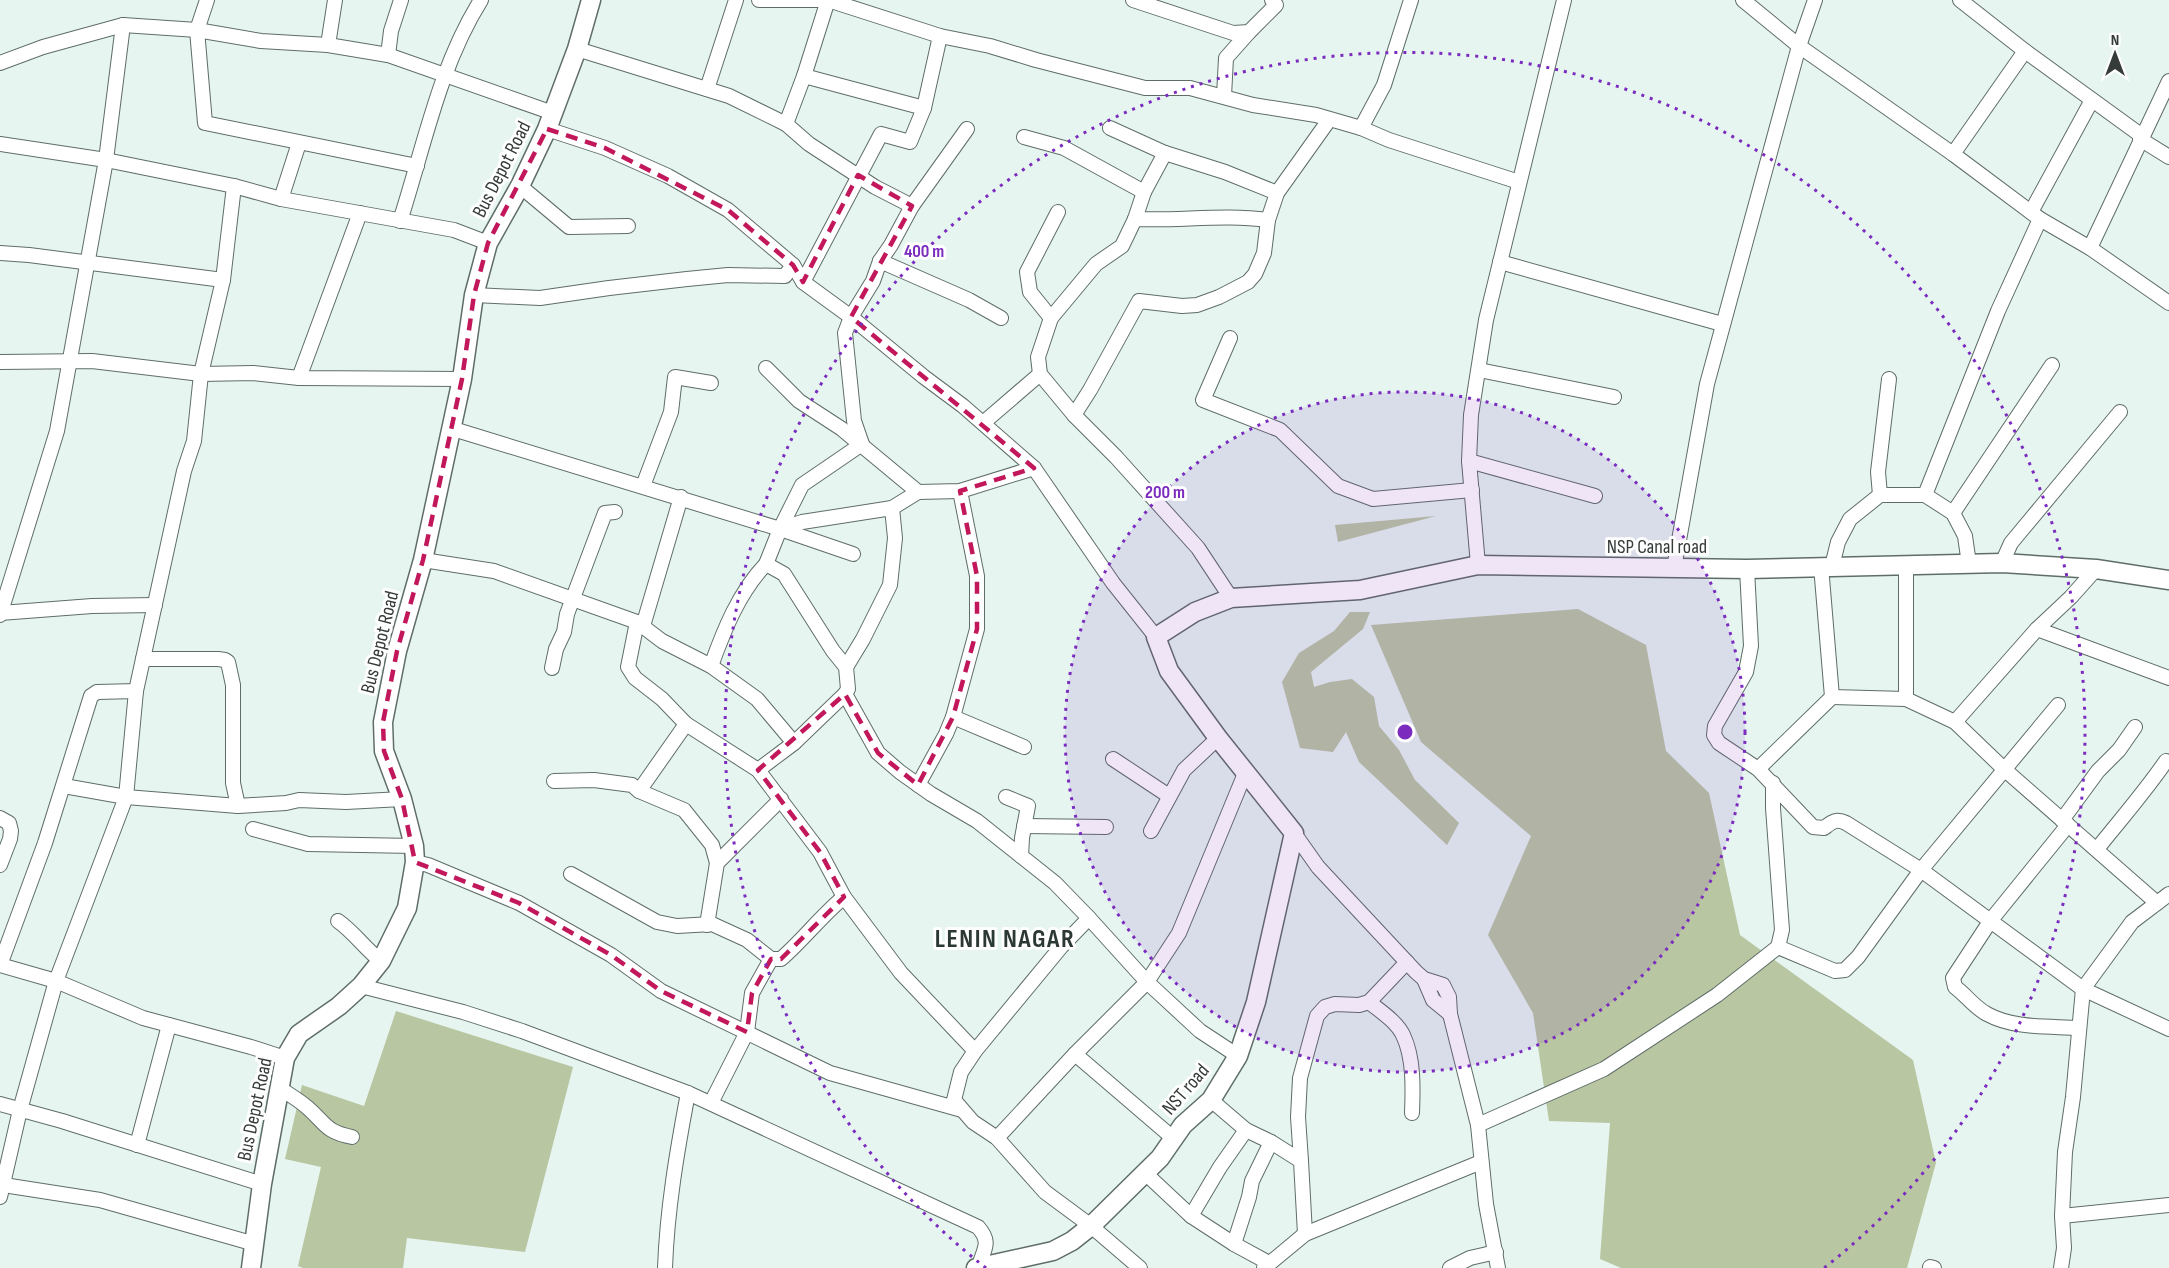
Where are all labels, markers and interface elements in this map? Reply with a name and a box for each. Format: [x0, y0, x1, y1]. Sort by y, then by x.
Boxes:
north arrow [2085, 24, 2145, 84]
text: N [2111, 31, 2119, 50]
street label: Bus Depot Road [467, 117, 536, 222]
text: 400 m [904, 241, 944, 262]
text: 200 m [1145, 482, 1185, 503]
street label: NSP Canal road [1607, 535, 1707, 559]
street label: Bus Depot Road [356, 589, 404, 696]
centre of rings [1395, 722, 1415, 742]
district label: LENIN NAGAR [935, 924, 1075, 955]
street label: Bus Depot Road [232, 1056, 278, 1163]
street label: NST road [1157, 1059, 1214, 1120]

